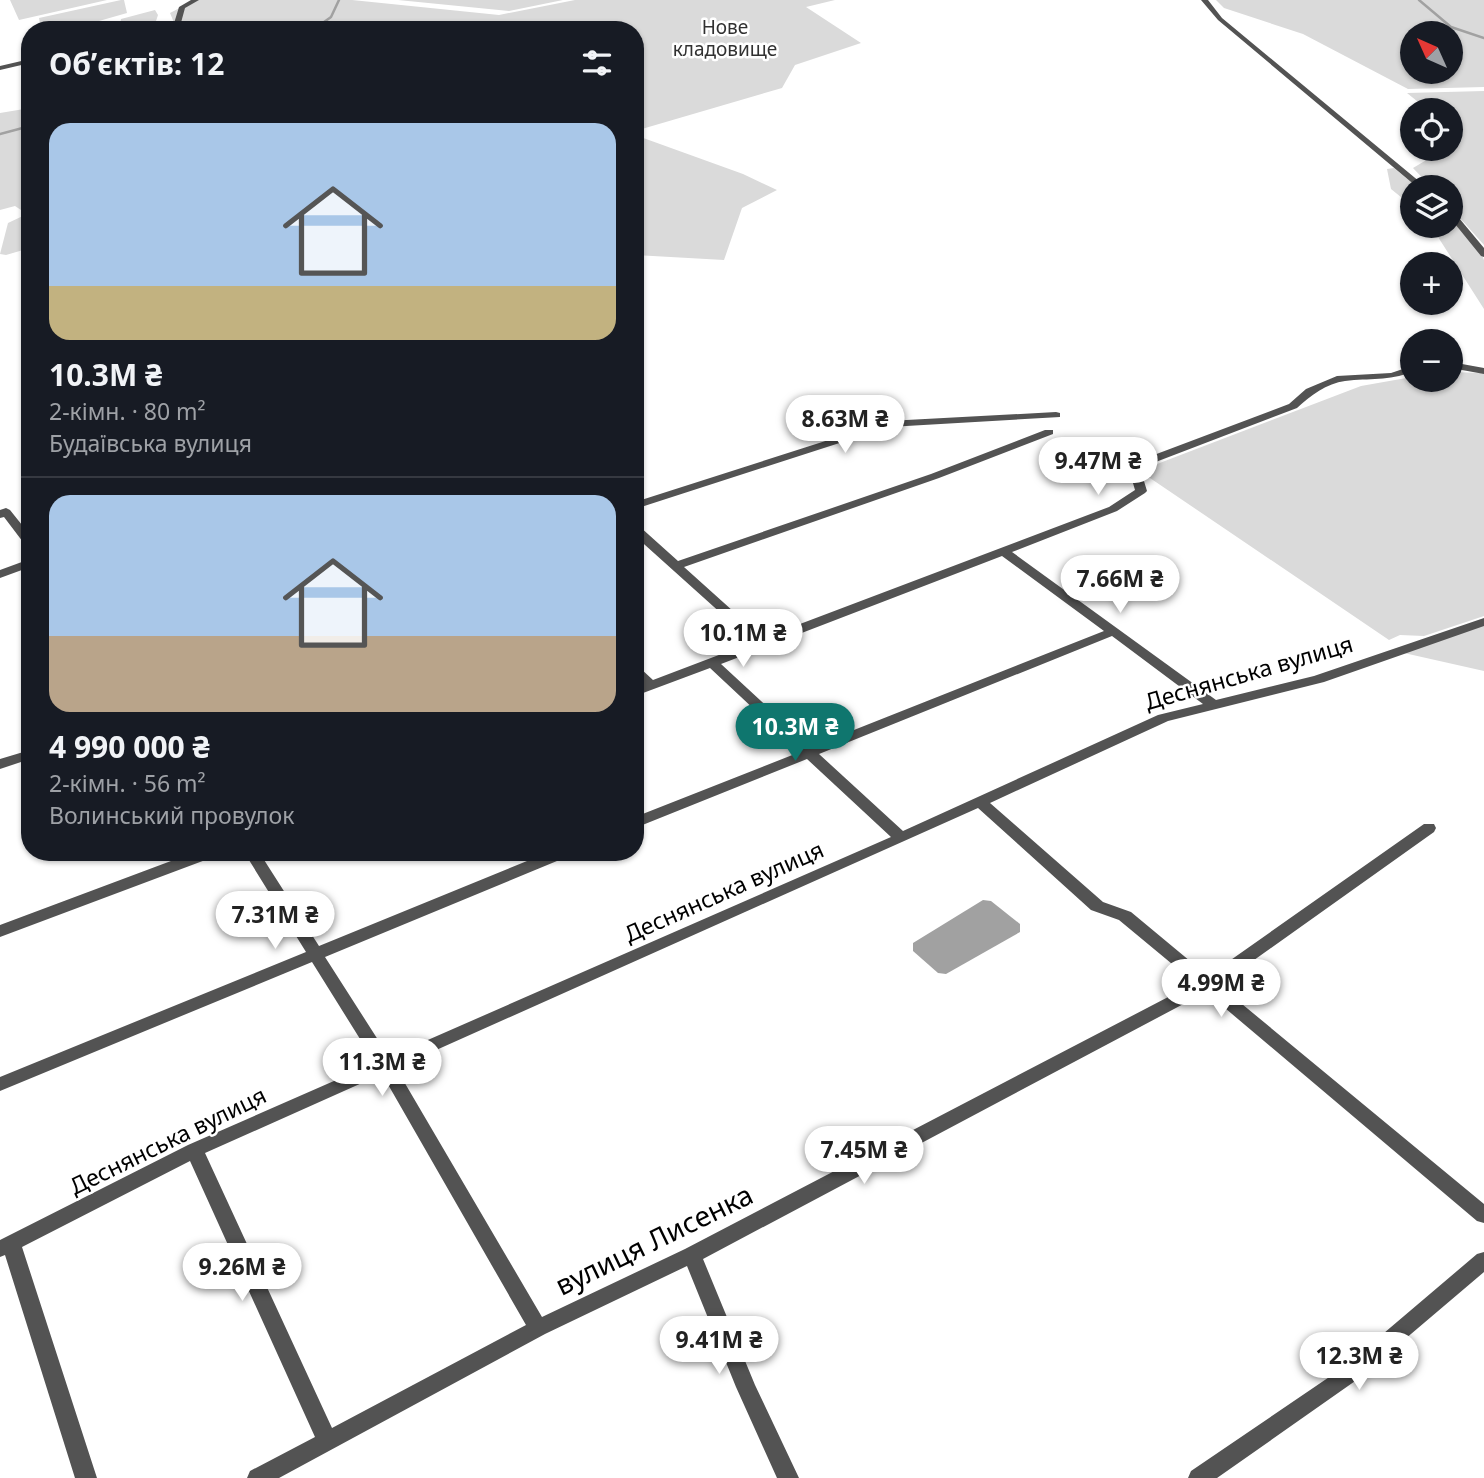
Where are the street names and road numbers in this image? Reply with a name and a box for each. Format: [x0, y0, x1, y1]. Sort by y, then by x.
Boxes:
street label: Деснянська вулиця [1141, 627, 1357, 717]
street label: Деснянська вулиця [619, 833, 828, 949]
street label: Деснянська вулиця [64, 1079, 271, 1202]
street label: вулиця Лисенка [548, 1175, 759, 1303]

